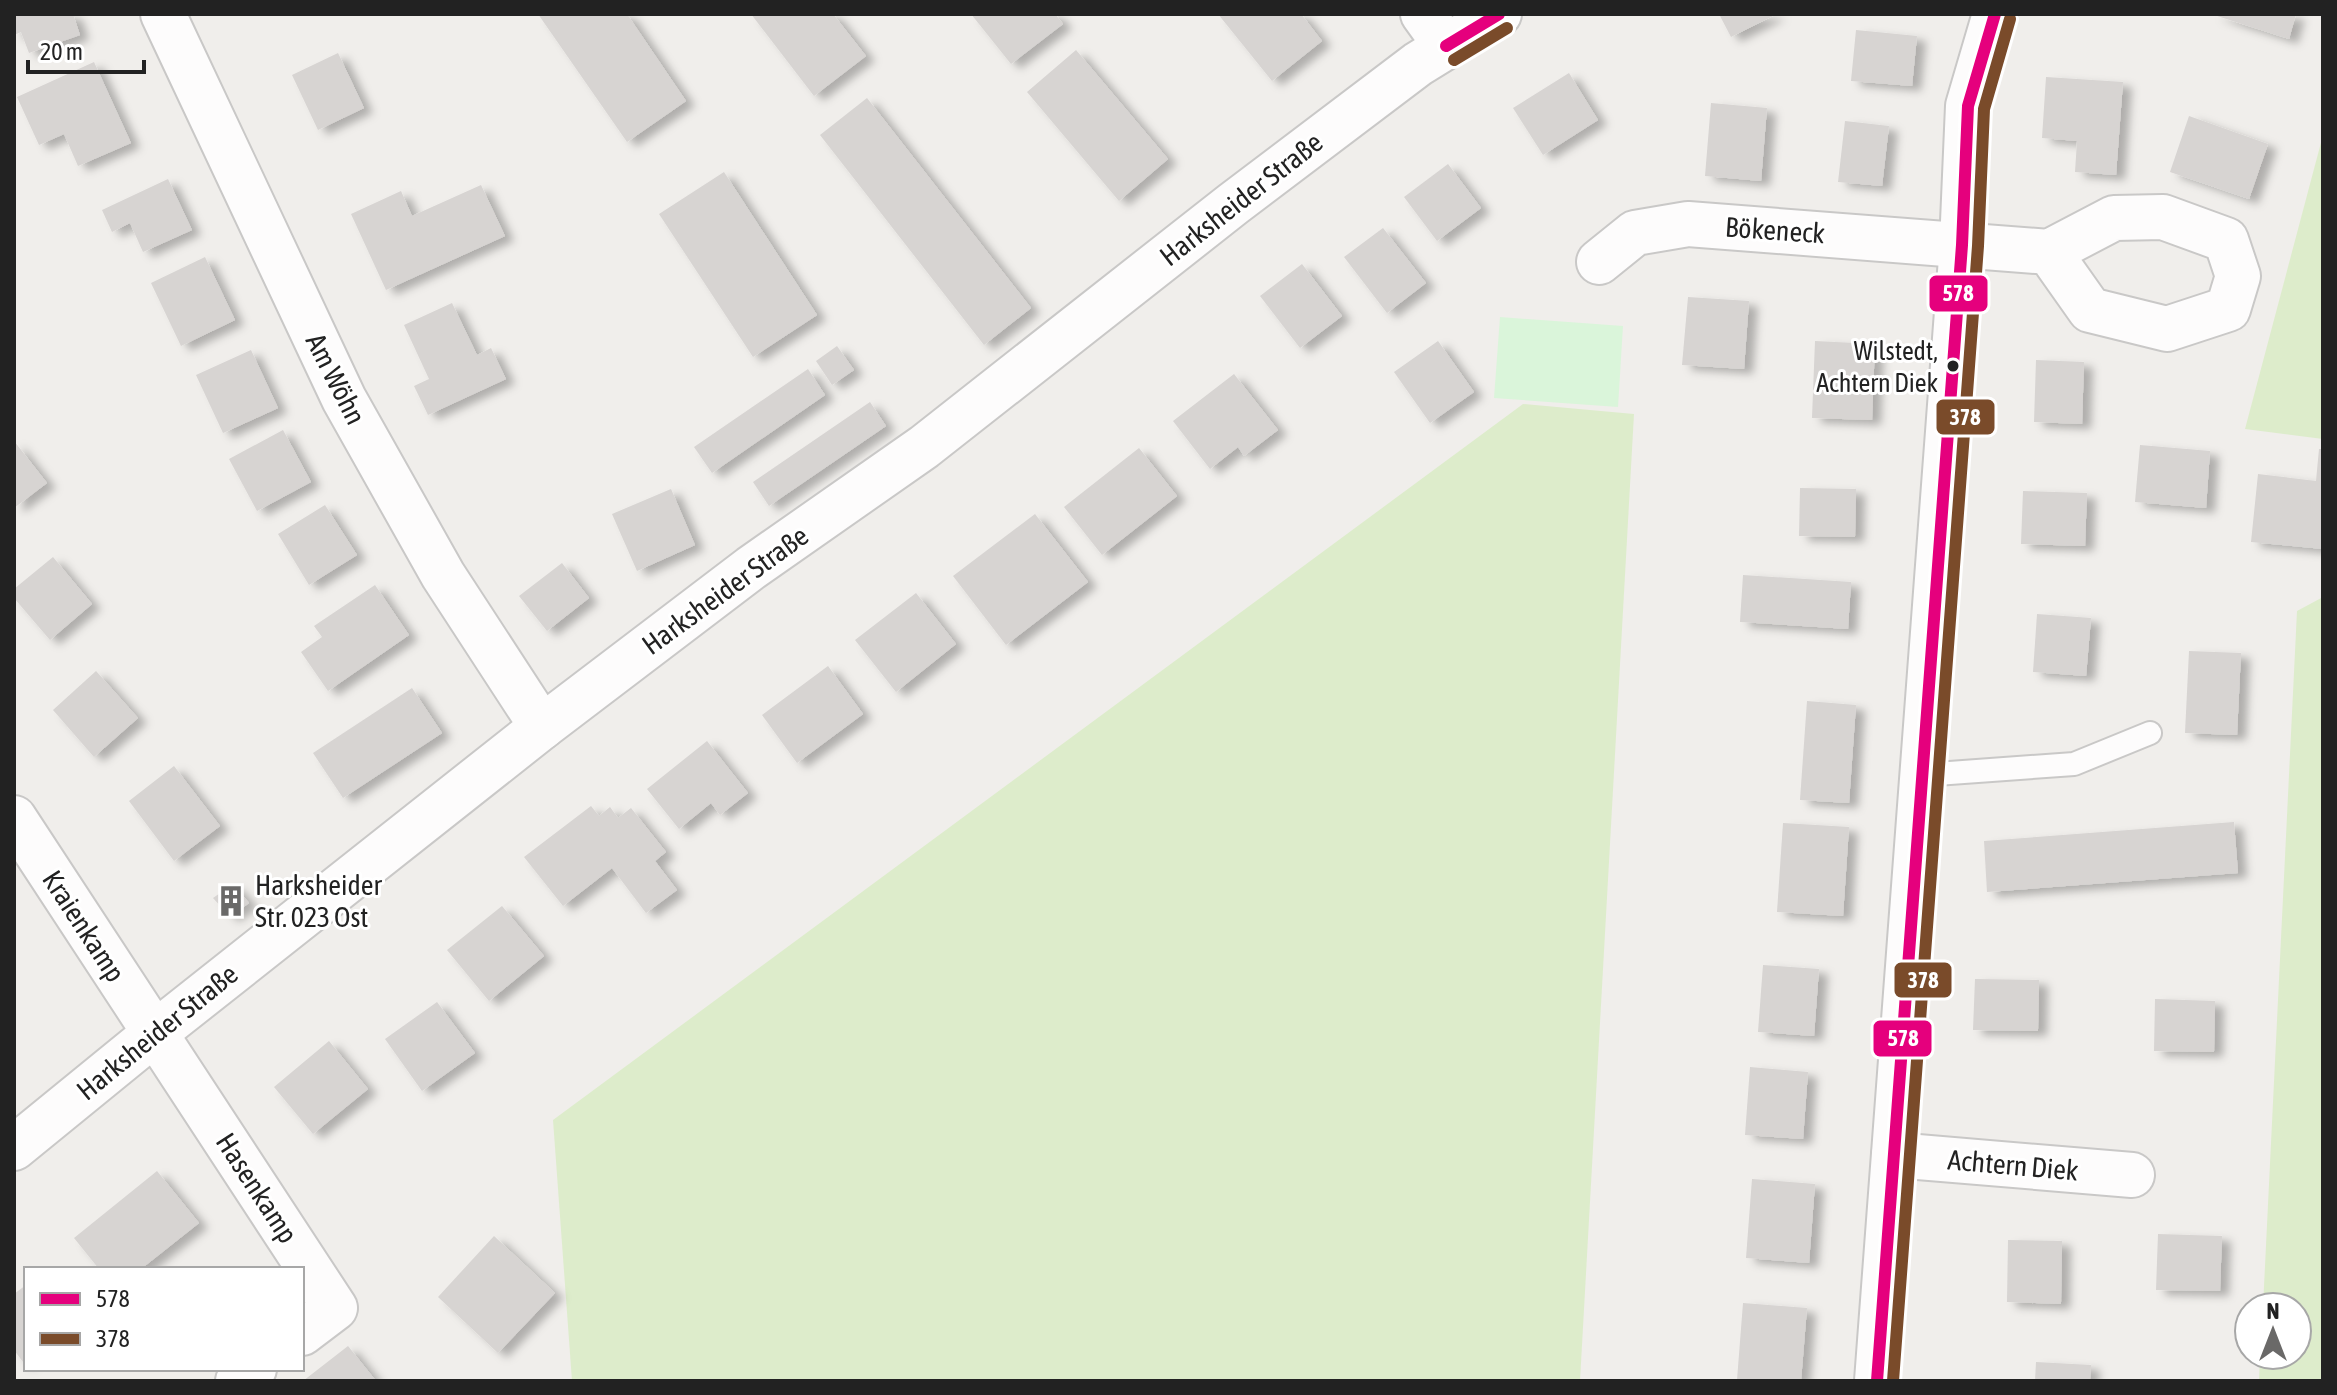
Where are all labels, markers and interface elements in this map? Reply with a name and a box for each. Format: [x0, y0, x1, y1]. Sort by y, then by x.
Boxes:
scale bar [28, 24, 144, 74]
text: 20 m [40, 38, 83, 65]
street label: Harksheider Straße [1154, 126, 1328, 272]
street label: Bökeneck [1724, 211, 1826, 249]
line badge: 578 [1928, 274, 1989, 313]
text: 578 [1942, 280, 1974, 306]
street label: Am Wöhn [300, 328, 372, 430]
place label: Wilstedt, Achtern Diek [1816, 336, 1938, 398]
marker: Wilstedt, Achtern Diek [1945, 358, 1961, 374]
line badge: 378 [1935, 398, 1996, 436]
text: 378 [1949, 404, 1981, 430]
street label: Harksheider Straße [636, 519, 814, 661]
street label: Kraienkamp [36, 864, 132, 988]
place label: Harksheider Str. 023 Ost [255, 869, 382, 933]
building icon: Harksheider Str. 023 Ost [214, 884, 248, 918]
street label: Harksheider Straße [70, 958, 244, 1106]
line badge: 378 [1893, 961, 1953, 999]
text: 378 [1907, 967, 1939, 993]
line badge: 578 [1872, 1019, 1933, 1058]
text: 578 [1887, 1025, 1919, 1051]
street label: Hasenkamp [210, 1127, 304, 1249]
street label: Achtern Diek [1946, 1143, 2080, 1187]
legend [24, 1267, 304, 1371]
text: 578 [96, 1285, 130, 1312]
north arrow [2233, 1291, 2313, 1371]
text: N [2267, 1298, 2279, 1324]
text: 378 [96, 1325, 130, 1352]

